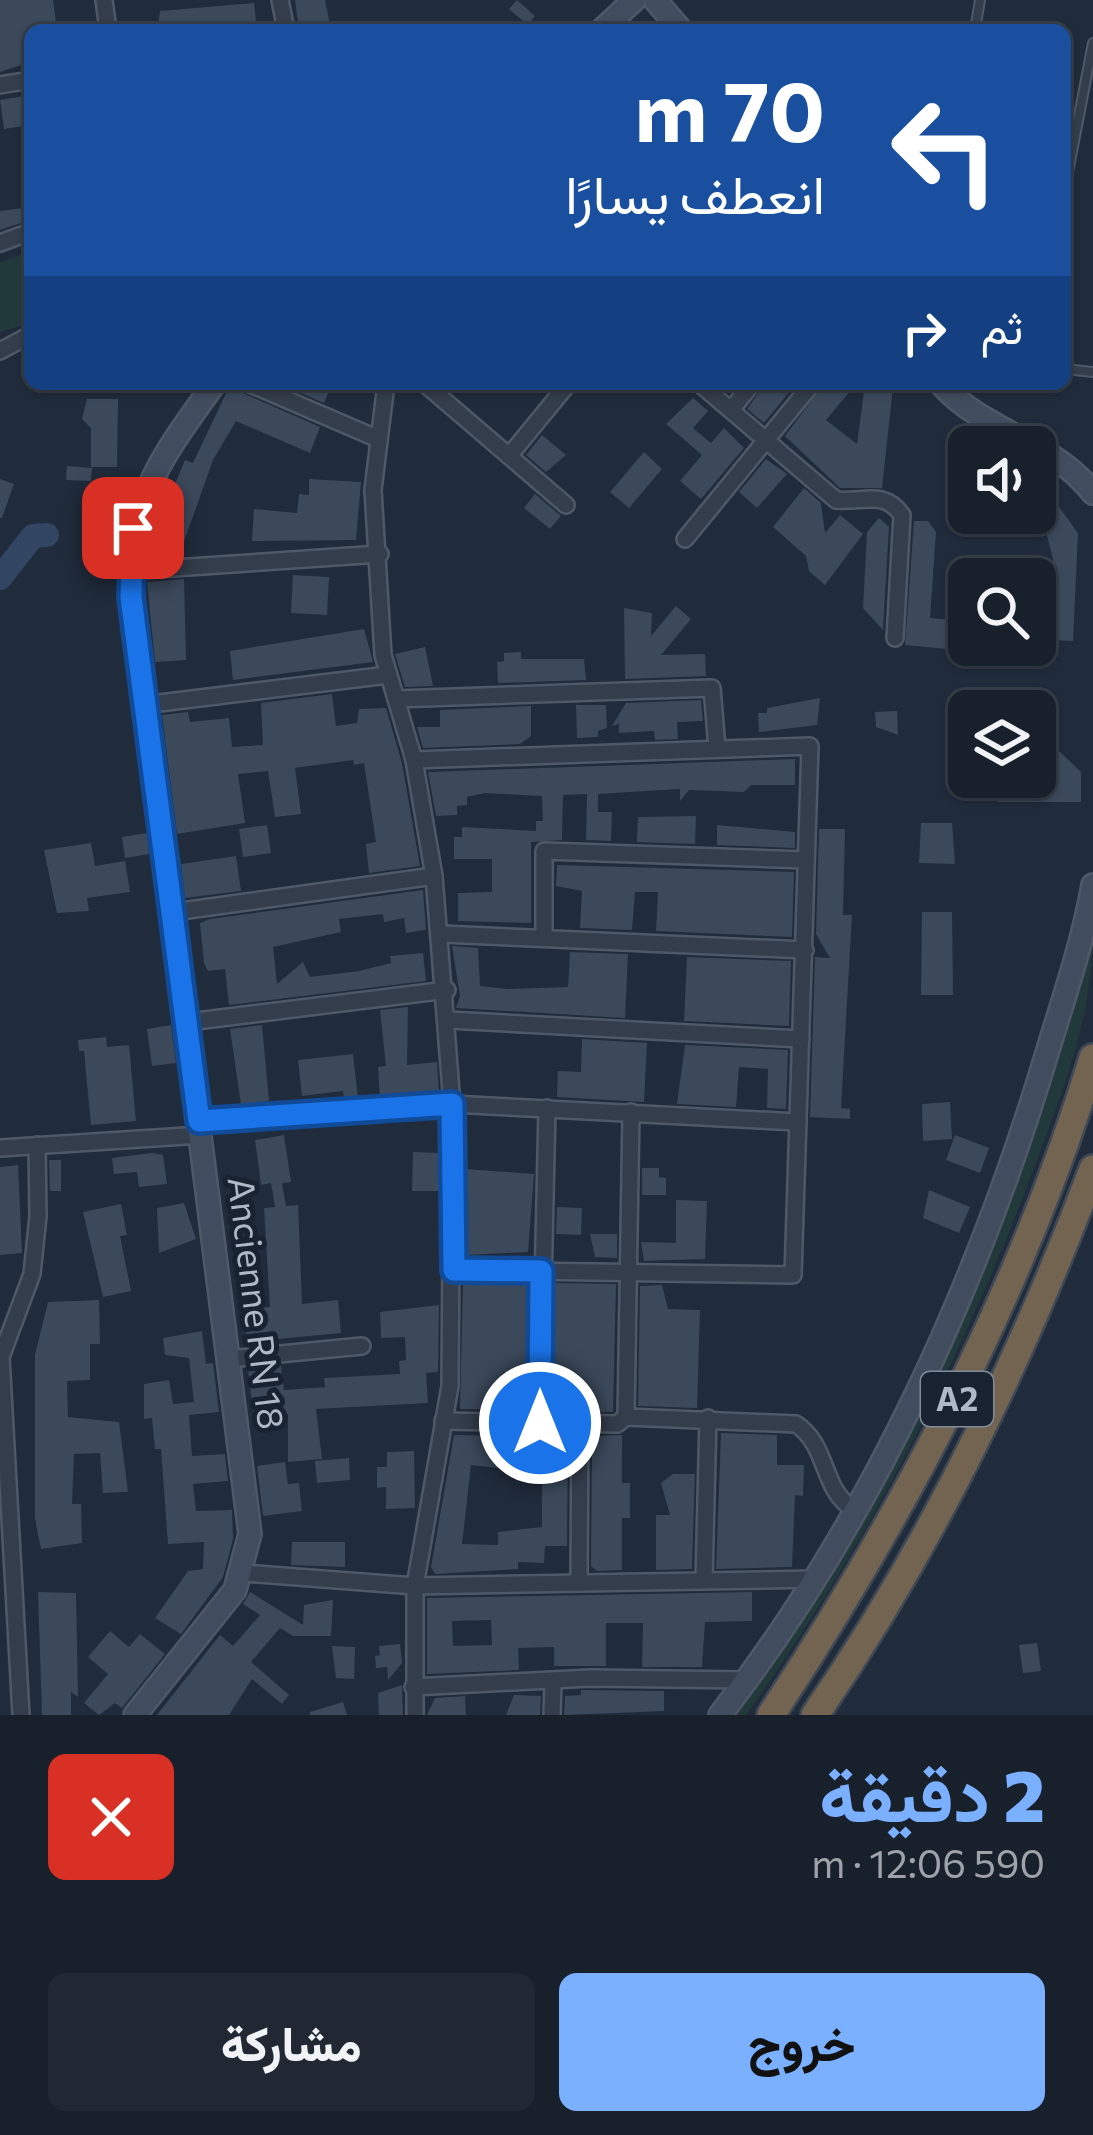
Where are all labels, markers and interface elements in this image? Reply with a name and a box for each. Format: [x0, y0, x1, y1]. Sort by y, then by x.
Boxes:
text: 70 m [634, 57, 825, 159]
icon: left [867, 72, 1023, 228]
text: انعطف يسارًا [565, 159, 825, 225]
text: ثم [981, 298, 1023, 353]
icon: right [891, 300, 957, 366]
map controls [948, 426, 1056, 798]
button: sound [948, 426, 1056, 534]
pin [82, 477, 184, 579]
icon: arrive [100, 495, 166, 561]
button: search [948, 558, 1056, 666]
button: layers [948, 690, 1056, 798]
street label: Ancienne RN 18 [221, 1174, 295, 1432]
position arrow [477, 1360, 603, 1486]
road number: A2 [921, 1372, 993, 1426]
text: 2 دقيقة [819, 1749, 1045, 1837]
button: close [48, 1754, 174, 1880]
text: 590 m · 12:06 [811, 1838, 1045, 1886]
button: مشاركة [48, 1973, 535, 2111]
button: خروج [559, 1973, 1045, 2111]

